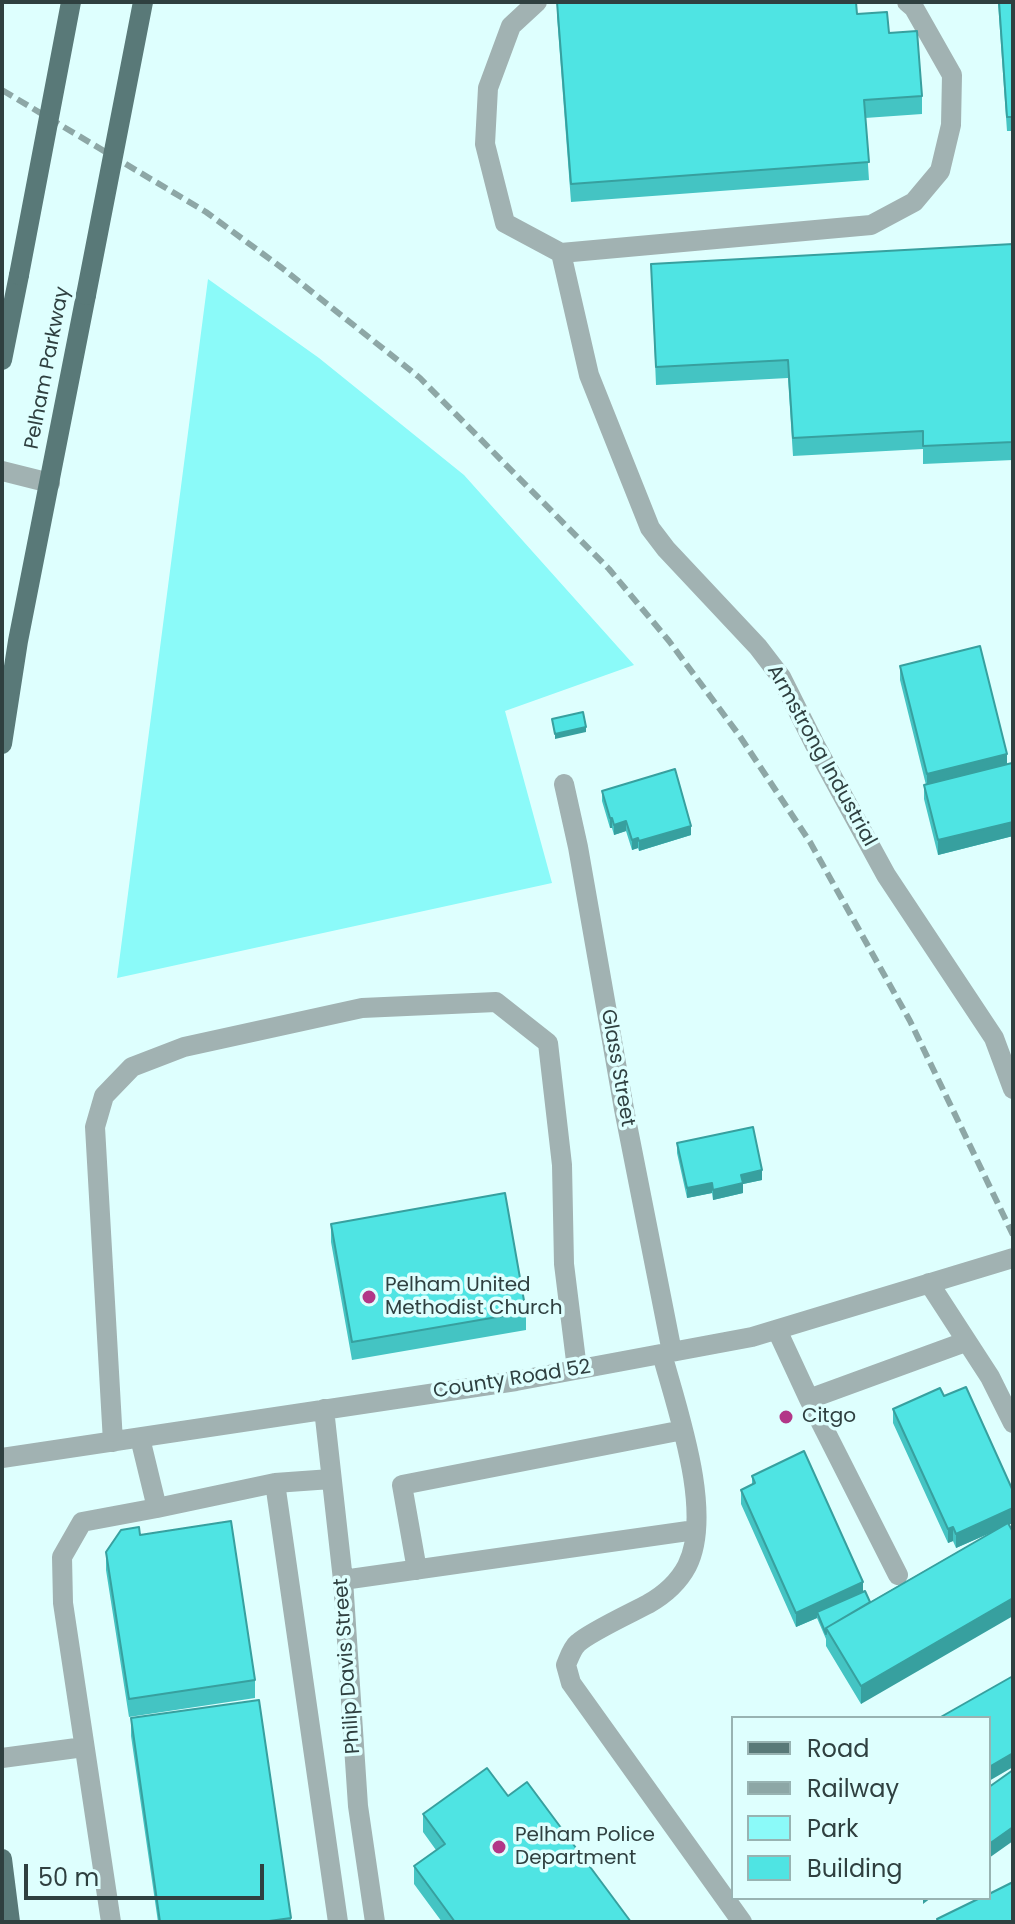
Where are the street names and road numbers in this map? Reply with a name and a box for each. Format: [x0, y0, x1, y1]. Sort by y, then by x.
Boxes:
street label: Pelham Parkway [20, 285, 76, 451]
street label: Armstrong Industrial [761, 661, 881, 851]
street label: Glass Street [595, 1007, 639, 1129]
street label: County Road 52 [432, 1356, 592, 1404]
street label: Philip Davis Street [330, 1577, 366, 1755]

